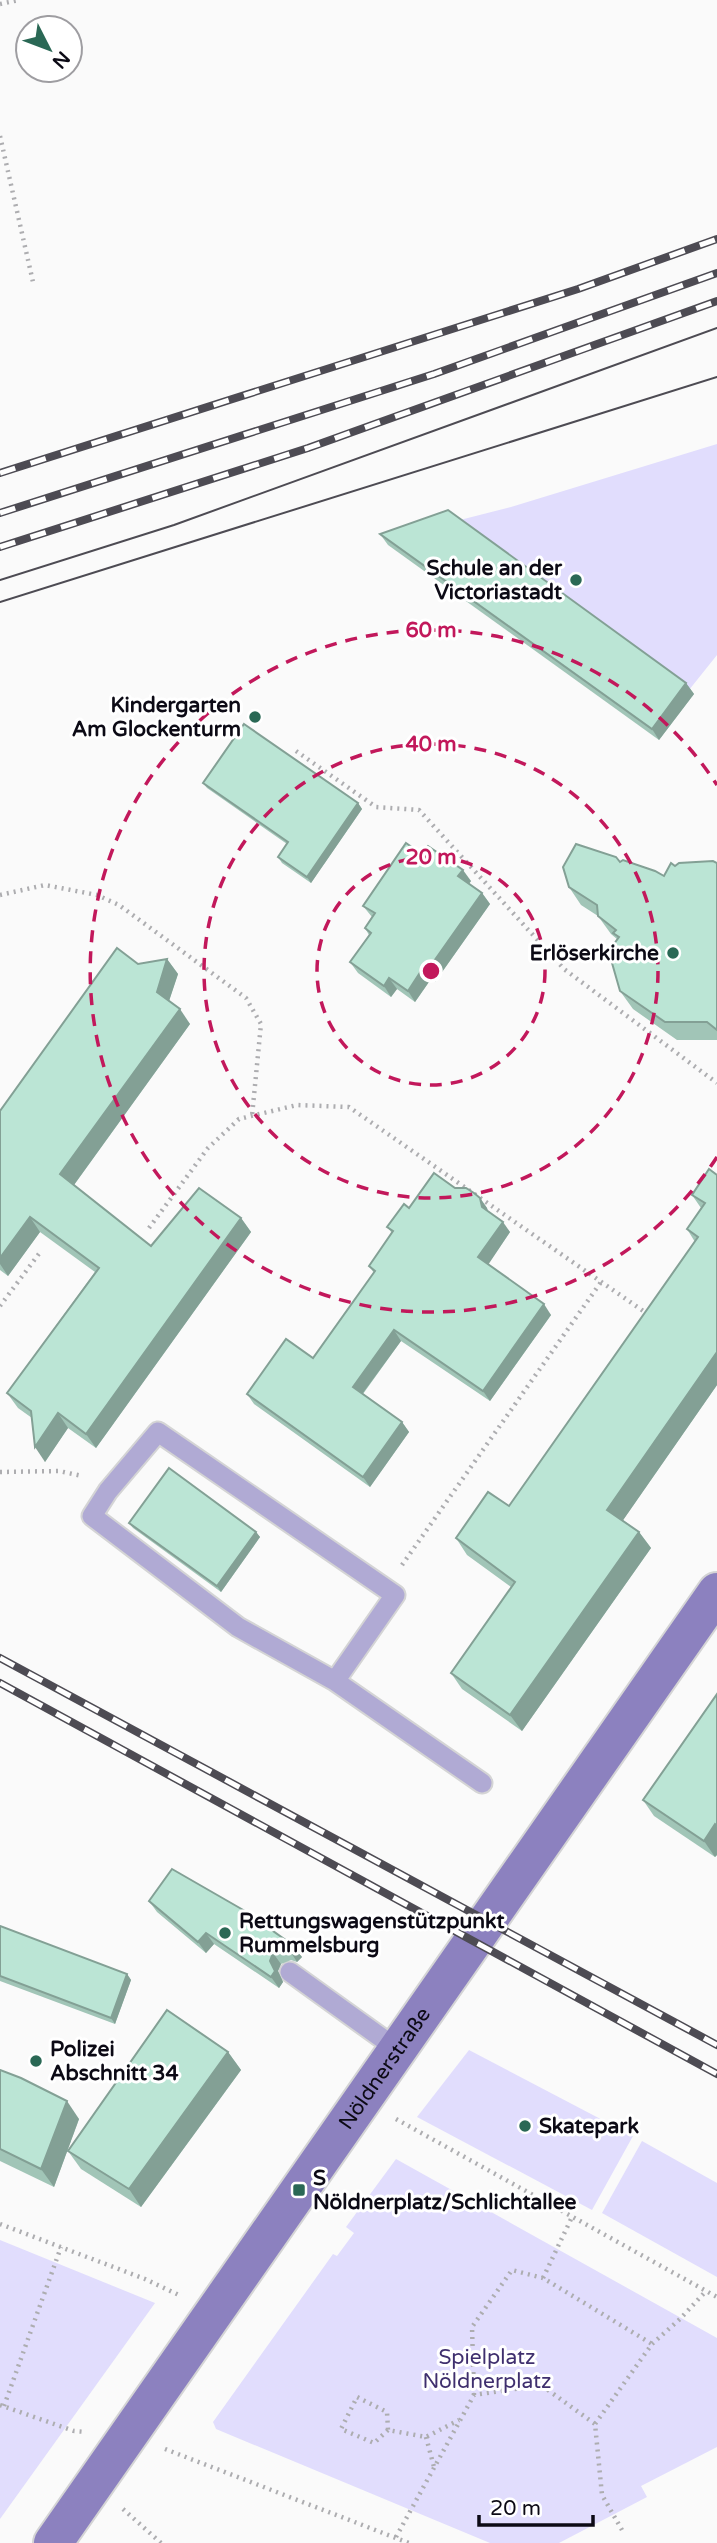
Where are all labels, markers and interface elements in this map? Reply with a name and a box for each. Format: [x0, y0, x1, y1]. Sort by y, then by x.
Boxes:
north arrow [14, 14, 84, 84]
text: N [48, 47, 74, 73]
place label: Schule an der Victoriastadt [427, 556, 563, 605]
marker: Schule an der Victoriastadt [568, 572, 584, 588]
text: 60 m [405, 618, 457, 643]
place label: Kindergarten Am Glockenturm [72, 693, 241, 742]
marker: Kindergarten Am Glockenturm [247, 709, 263, 725]
text: 40 m [405, 732, 457, 757]
text: 20 m [405, 845, 457, 870]
place label: Erlöserkirche [529, 941, 659, 966]
marker: Erlöserkirche [665, 945, 681, 961]
centre of rings [419, 959, 443, 983]
place label: Rettungswagenstützpunkt Rummelsburg [239, 1909, 505, 1958]
marker: Rettungswagenstützpunkt Rummelsburg [217, 1925, 233, 1941]
street label: Nöldnerstraße [333, 2002, 436, 2134]
place label: Polizei Abschnitt 34 [50, 2037, 179, 2086]
marker: Polizei Abschnitt 34 [28, 2053, 44, 2069]
place label: Skatepark [539, 2114, 639, 2139]
marker: Skatepark [517, 2118, 533, 2134]
place label: S Nöldnerplatz/Schlichtallee [313, 2166, 577, 2215]
marker: S Nöldnerplatz/Schlichtallee [291, 2182, 307, 2198]
park label: Spielplatz Nöldnerplatz [422, 2345, 552, 2394]
scale bar [479, 2484, 593, 2528]
text: 20 m [490, 2496, 541, 2521]

